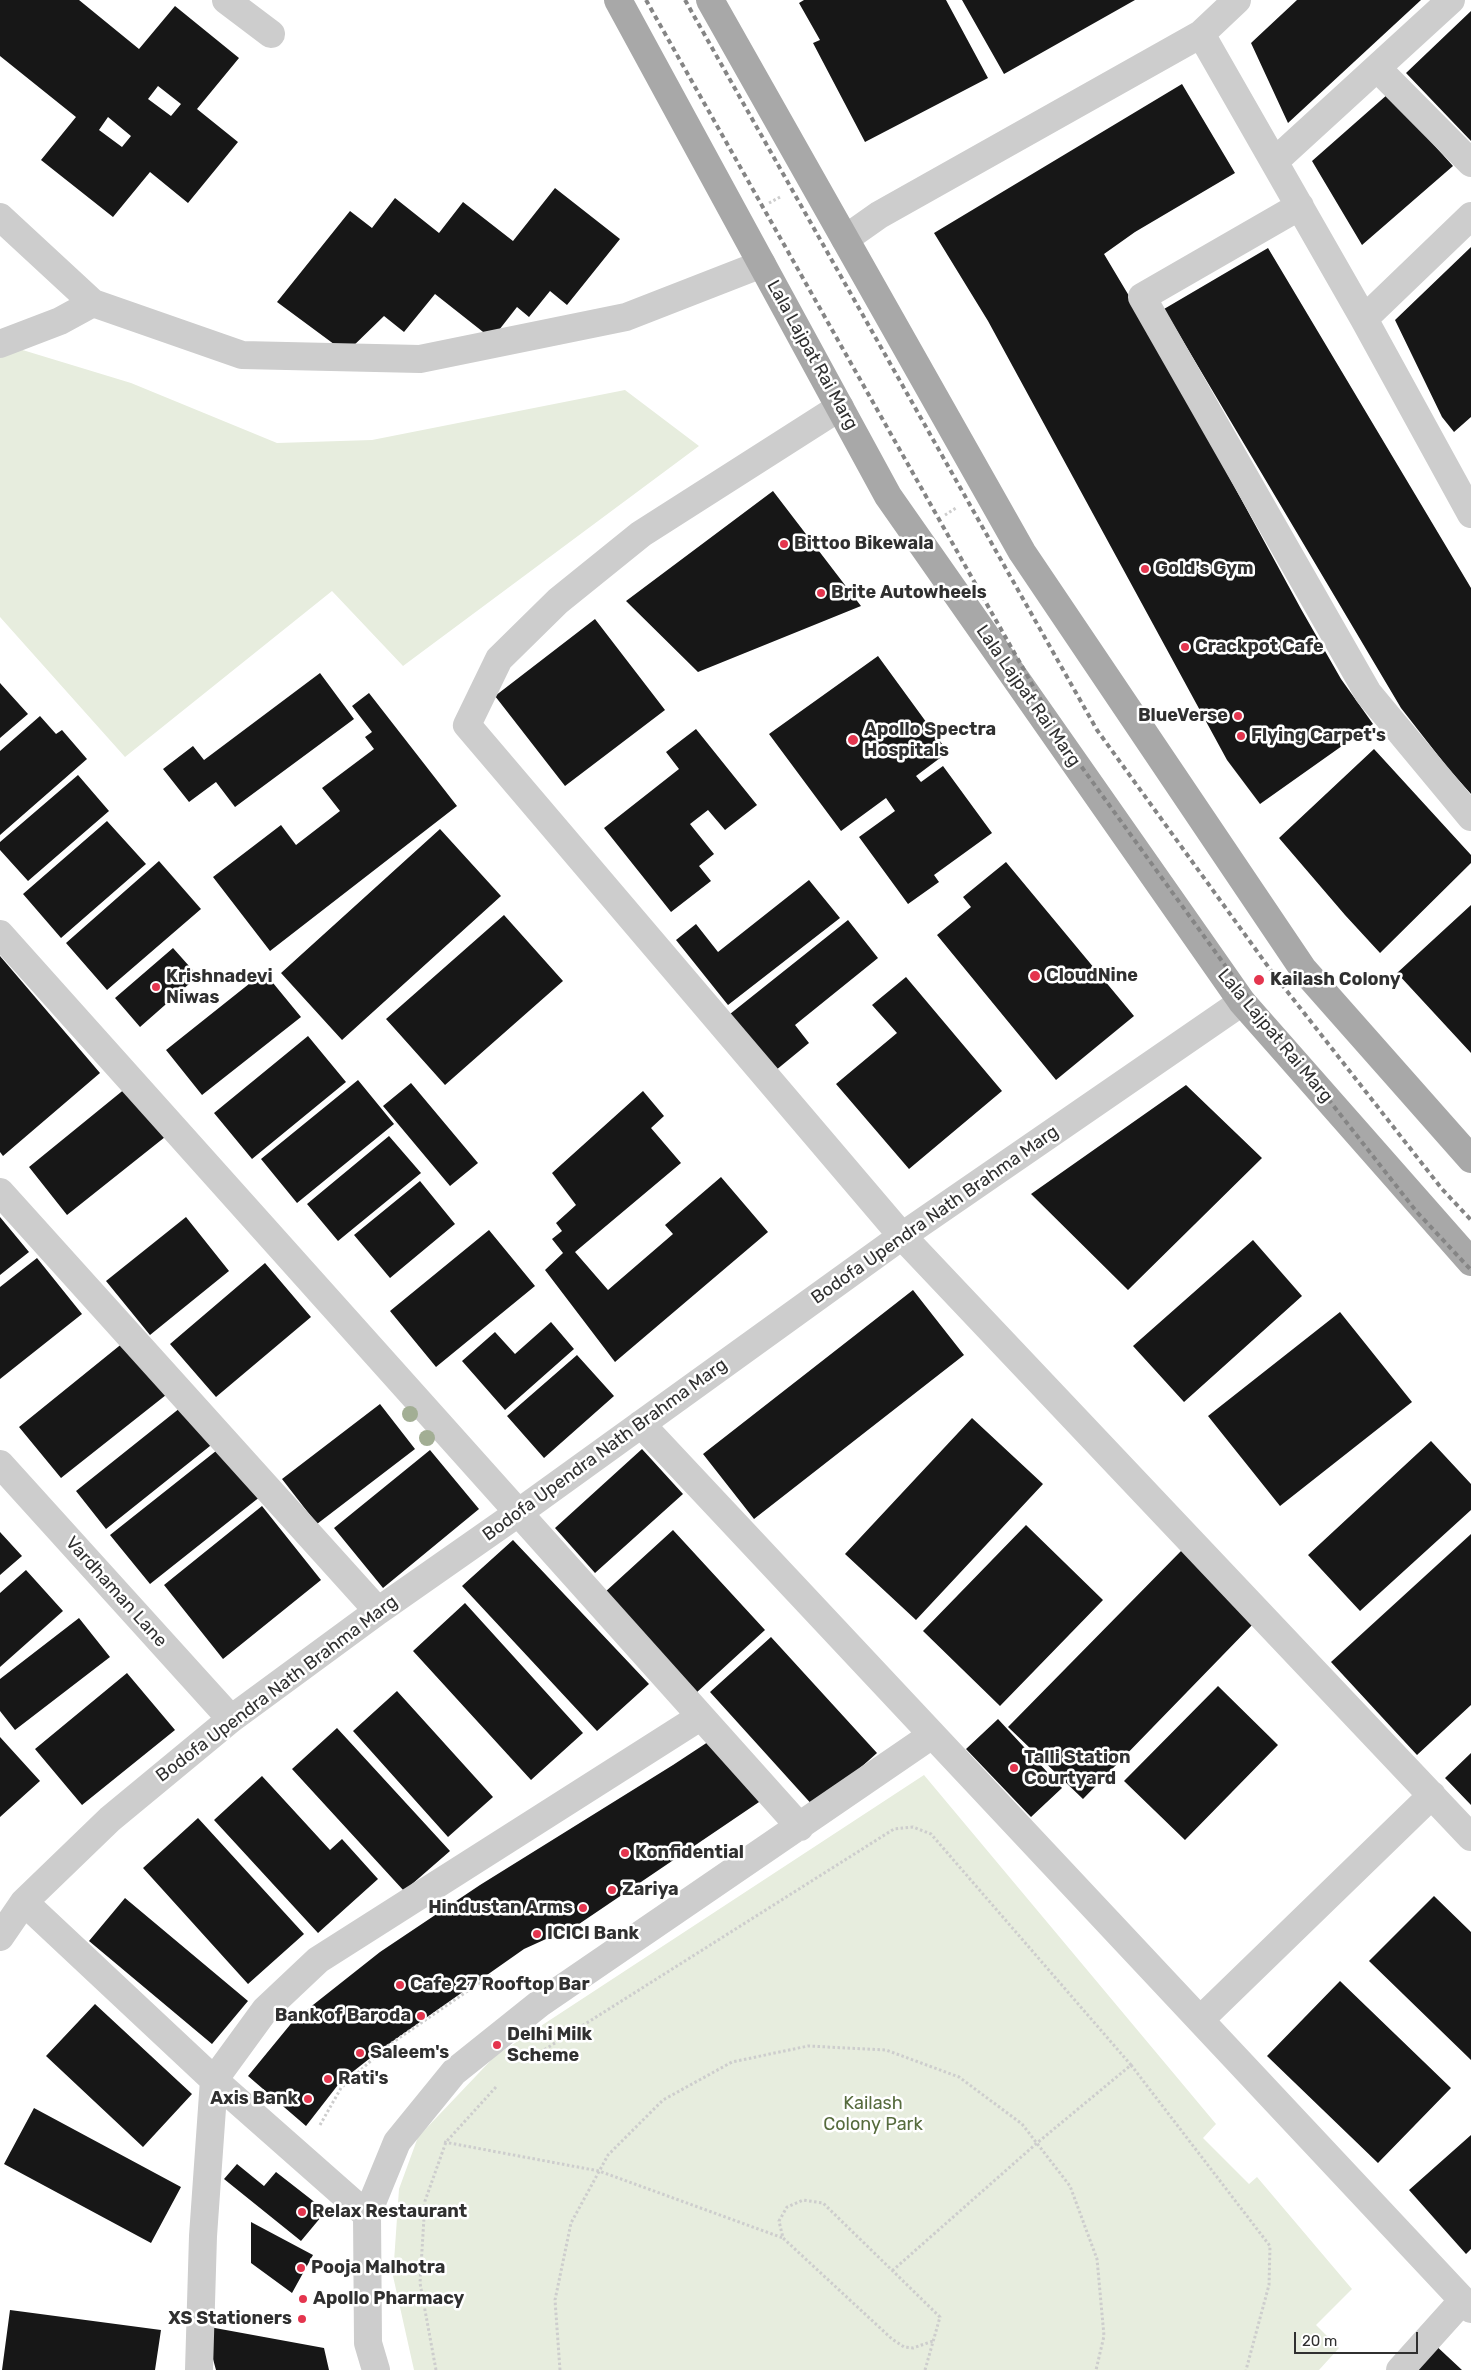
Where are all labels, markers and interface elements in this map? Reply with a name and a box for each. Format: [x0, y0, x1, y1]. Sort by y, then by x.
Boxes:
street label: Lala Lajpat Rai Marg [762, 276, 862, 434]
place label: Bittoo Bikewala [794, 533, 934, 555]
marker: Bittoo Bikewala [778, 538, 790, 550]
place label: Gold's Gym [1155, 558, 1253, 580]
marker: Gold's Gym [1139, 563, 1151, 575]
place label: Brite Autowheels [831, 582, 987, 604]
marker: Brite Autowheels [815, 587, 827, 599]
street label: Lala Lajpat Rai Marg [971, 621, 1085, 771]
place label: Crackpot Cafe [1195, 636, 1324, 658]
marker: Crackpot Cafe [1179, 641, 1191, 653]
place label: BlueVerse [1138, 705, 1228, 727]
marker: BlueVerse [1232, 710, 1244, 722]
place label: Apollo Spectra Hospitals [864, 719, 996, 762]
place label: Flying Carpet's [1251, 725, 1386, 747]
marker: Flying Carpet's [1235, 730, 1247, 742]
marker: Apollo Spectra Hospitals [846, 733, 860, 747]
place label: CloudNine [1046, 965, 1138, 987]
street label: Lala Lajpat Rai Marg [1213, 965, 1337, 1107]
place label: Krishnadevi Niwas [166, 966, 273, 1009]
marker: CloudNine [1028, 969, 1042, 983]
place label: Kailash Colony [1270, 969, 1401, 991]
marker: Kailash Colony [1252, 973, 1266, 987]
marker: Krishnadevi Niwas [150, 981, 162, 993]
street label: Bodofa Upendra Nath Brahma Marg [807, 1121, 1063, 1309]
street label: Bodofa Upendra Nath Brahma Marg [479, 1354, 731, 1546]
street label: Vardhaman Lane [61, 1532, 171, 1652]
street label: Bodofa Upendra Nath Brahma Marg [152, 1591, 402, 1787]
place label: Talli Station Courtyard [1024, 1747, 1131, 1790]
marker: Talli Station Courtyard [1008, 1762, 1020, 1774]
place label: Konfidential [635, 1842, 744, 1864]
marker: Konfidential [619, 1847, 631, 1859]
place label: Zariya [622, 1879, 679, 1901]
marker: Zariya [606, 1884, 618, 1896]
place label: Hindustan Arms [428, 1897, 573, 1919]
marker: Hindustan Arms [577, 1902, 589, 1914]
place label: ICICI Bank [547, 1923, 639, 1945]
marker: ICICI Bank [531, 1928, 543, 1940]
place label: Cafe 27 Rooftop Bar [410, 1974, 590, 1996]
marker: Cafe 27 Rooftop Bar [394, 1979, 406, 1991]
place label: Bank of Baroda [275, 2005, 411, 2027]
marker: Bank of Baroda [415, 2010, 427, 2022]
place label: Delhi Milk Scheme [507, 2024, 592, 2066]
marker: Delhi Milk Scheme [491, 2039, 503, 2051]
place label: Saleem's [370, 2042, 449, 2064]
marker: Saleem's [354, 2047, 366, 2059]
place label: Rati's [338, 2068, 389, 2090]
marker: Rati's [322, 2073, 334, 2085]
place label: Axis Bank [210, 2088, 298, 2110]
marker: Axis Bank [302, 2093, 314, 2105]
park label: Kailash Colony Park [823, 2093, 923, 2136]
place label: Relax Restaurant [312, 2201, 467, 2223]
marker: Relax Restaurant [296, 2206, 308, 2218]
place label: Pooja Malhotra [311, 2257, 445, 2279]
marker: Pooja Malhotra [295, 2262, 307, 2274]
place label: Apollo Pharmacy [313, 2288, 464, 2310]
marker: Apollo Pharmacy [297, 2293, 309, 2305]
place label: XS Stationers [168, 2308, 292, 2330]
marker: XS Stationers [296, 2313, 308, 2325]
scale bar [1296, 2322, 1420, 2354]
text: 20 m [1302, 2332, 1337, 2350]

